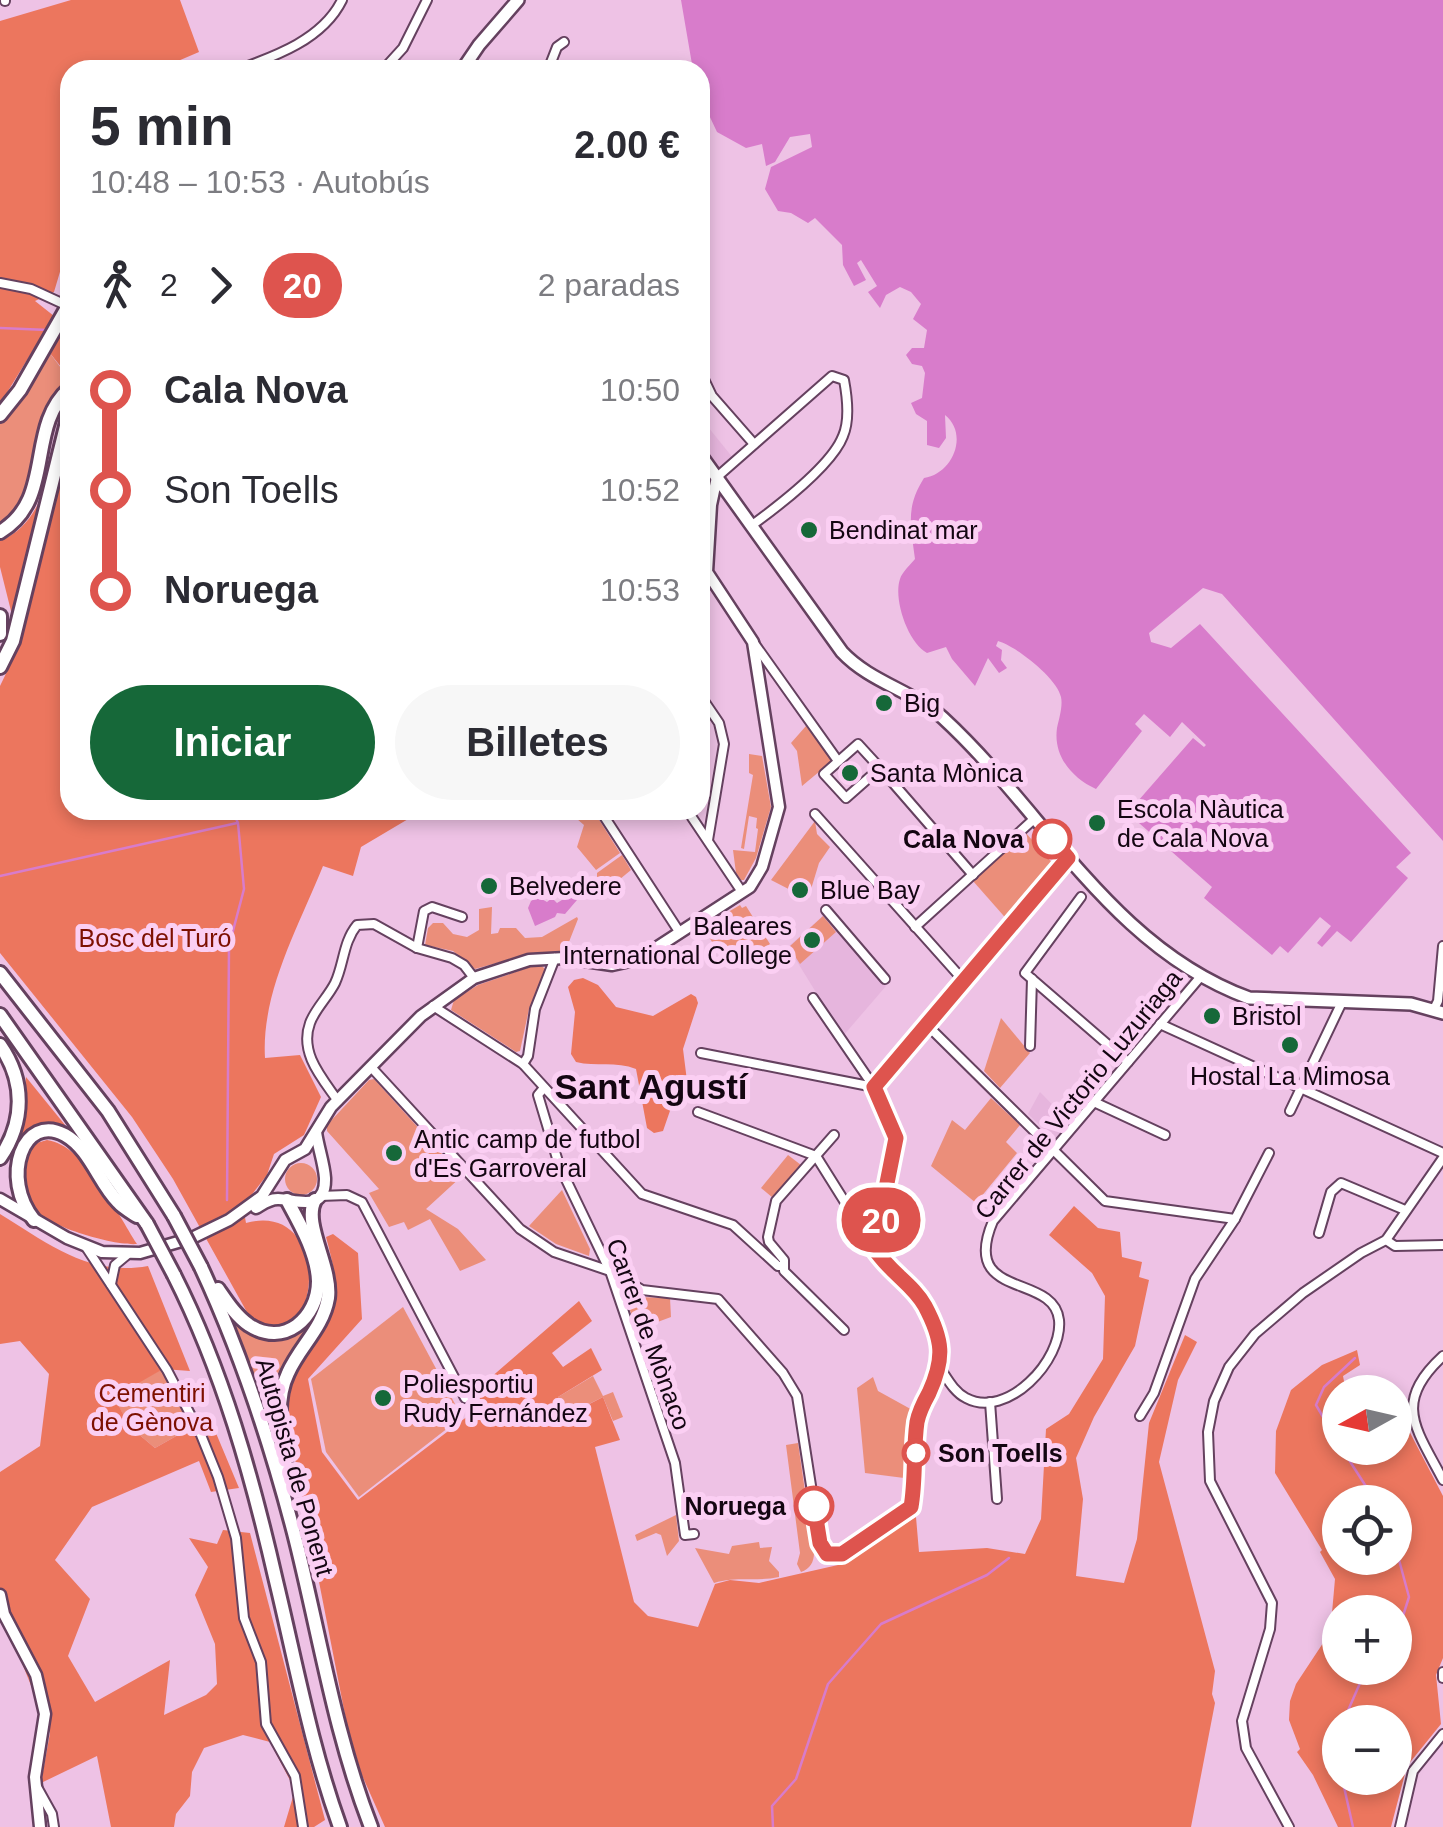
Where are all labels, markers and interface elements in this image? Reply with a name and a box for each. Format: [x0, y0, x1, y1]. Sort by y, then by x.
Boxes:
text: 5 min [90, 95, 234, 157]
text: 2.00 € [574, 124, 680, 166]
text: 10:48 – 10:53 · Autobús [90, 164, 430, 200]
icon: walk [90, 258, 145, 313]
icon: forward [193, 258, 248, 313]
text: 20 [283, 266, 322, 305]
text: 2 [160, 267, 178, 303]
text: 2 paradas [538, 267, 680, 303]
text: Cala Nova [164, 369, 348, 411]
text: 10:50 [600, 372, 680, 408]
text: Son Toells [164, 469, 339, 511]
text: 10:52 [600, 472, 680, 508]
place label: Bendinat mar [829, 516, 978, 544]
marker: Bendinat mar [798, 519, 820, 541]
text: Noruega [164, 569, 318, 611]
text: 10:53 [600, 572, 680, 608]
button: Iniciar [90, 685, 375, 800]
button: Billetes [395, 685, 680, 800]
place label: Big [904, 689, 940, 717]
marker: Big [873, 692, 895, 714]
place label: Santa Mònica [870, 759, 1023, 787]
marker: Santa Mònica [839, 762, 861, 784]
place label: Escola Nàutica de Cala Nova [1117, 795, 1284, 852]
marker: Escola Nàutica de Cala Nova [1086, 812, 1108, 834]
marker: Cala Nova [1033, 820, 1071, 858]
place label: Cala Nova [903, 825, 1025, 853]
place label: Belvedere [509, 872, 622, 900]
marker: Belvedere [478, 875, 500, 897]
place label: Blue Bay [820, 876, 921, 904]
marker: Blue Bay [789, 879, 811, 901]
place label: Baleares International College [563, 912, 792, 969]
park label: Bosc del Turó [79, 924, 231, 952]
marker: Baleares International College [801, 929, 823, 951]
street label: Carrer de Victorio Luzuriaga [969, 964, 1187, 1224]
place label: Bristol [1232, 1002, 1301, 1030]
marker: Bristol [1201, 1005, 1223, 1027]
marker: Hostal La Mimosa [1279, 1034, 1301, 1056]
place label: Hostal La Mimosa [1190, 1062, 1390, 1090]
district label: Sant Agustí [554, 1067, 749, 1106]
place label: Antic camp de futbol d'Es Garroveral [414, 1125, 641, 1182]
marker: Antic camp de futbol d'Es Garroveral [383, 1142, 405, 1164]
line badge: 20 [836, 1188, 926, 1252]
text: 20 [862, 1201, 900, 1240]
street label: Carrer de Mònaco [601, 1235, 697, 1433]
street label: Autopista de Ponent [251, 1355, 340, 1579]
place label: Poliesportiu Rudy Fernández [403, 1370, 588, 1427]
north arrow [1322, 1375, 1412, 1465]
map controls [1322, 1375, 1412, 1795]
park label: Cementiri de Gènova [91, 1379, 213, 1436]
marker: Poliesportiu Rudy Fernández [372, 1387, 394, 1409]
place label: Son Toells [938, 1439, 1063, 1467]
marker: Son Toells [903, 1440, 929, 1466]
button: locate [1322, 1485, 1412, 1575]
marker: Noruega [795, 1487, 833, 1525]
place label: Noruega [685, 1492, 787, 1520]
button: + [1322, 1595, 1412, 1685]
button: − [1322, 1705, 1412, 1795]

